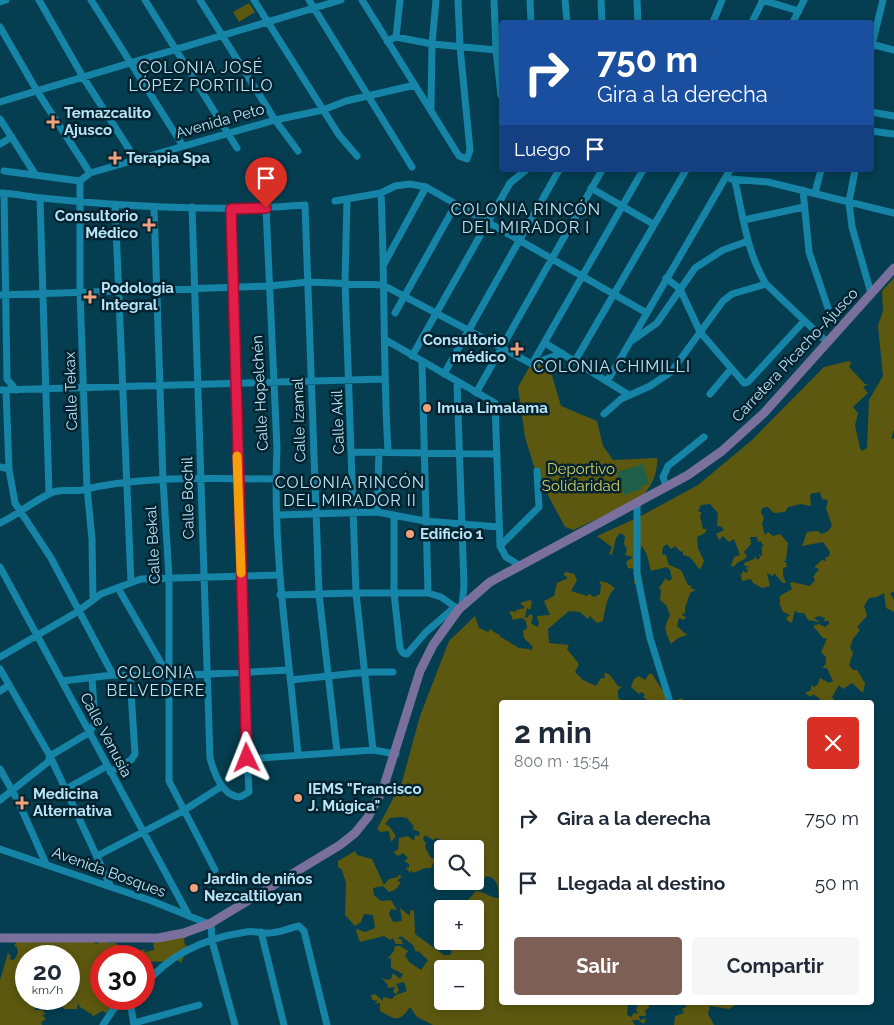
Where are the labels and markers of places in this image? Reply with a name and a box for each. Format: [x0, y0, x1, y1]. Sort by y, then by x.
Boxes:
place label: Temazcalito Ajusco [64, 104, 151, 139]
marker: Temazcalito Ajusco [46, 115, 60, 129]
place label: Terapia Spa [126, 149, 210, 167]
marker: Terapia Spa [108, 151, 122, 165]
pin [245, 157, 287, 208]
place label: Consultorio Médico [55, 207, 138, 242]
marker: Consultorio Médico [142, 218, 156, 232]
place label: Podologia Integral [101, 279, 174, 314]
marker: Podologia Integral [83, 290, 97, 304]
place label: Consultorio médico [423, 331, 506, 366]
marker: Consultorio médico [510, 342, 524, 356]
place label: Imua Limalama [437, 399, 548, 417]
marker: Imua Limalama [421, 402, 433, 414]
place label: Edificio 1 [420, 525, 484, 543]
marker: Edificio 1 [404, 528, 416, 540]
place label: IEMS "Francisco J. Múgica" [308, 780, 422, 815]
place label: Medicina Alternativa [33, 785, 112, 820]
marker: IEMS "Francisco J. Múgica" [292, 792, 304, 804]
marker: Medicina Alternativa [15, 796, 29, 810]
place label: Jardin de niños Nezcaltiloyan [204, 870, 312, 905]
marker: Jardin de niños Nezcaltiloyan [188, 882, 200, 894]

